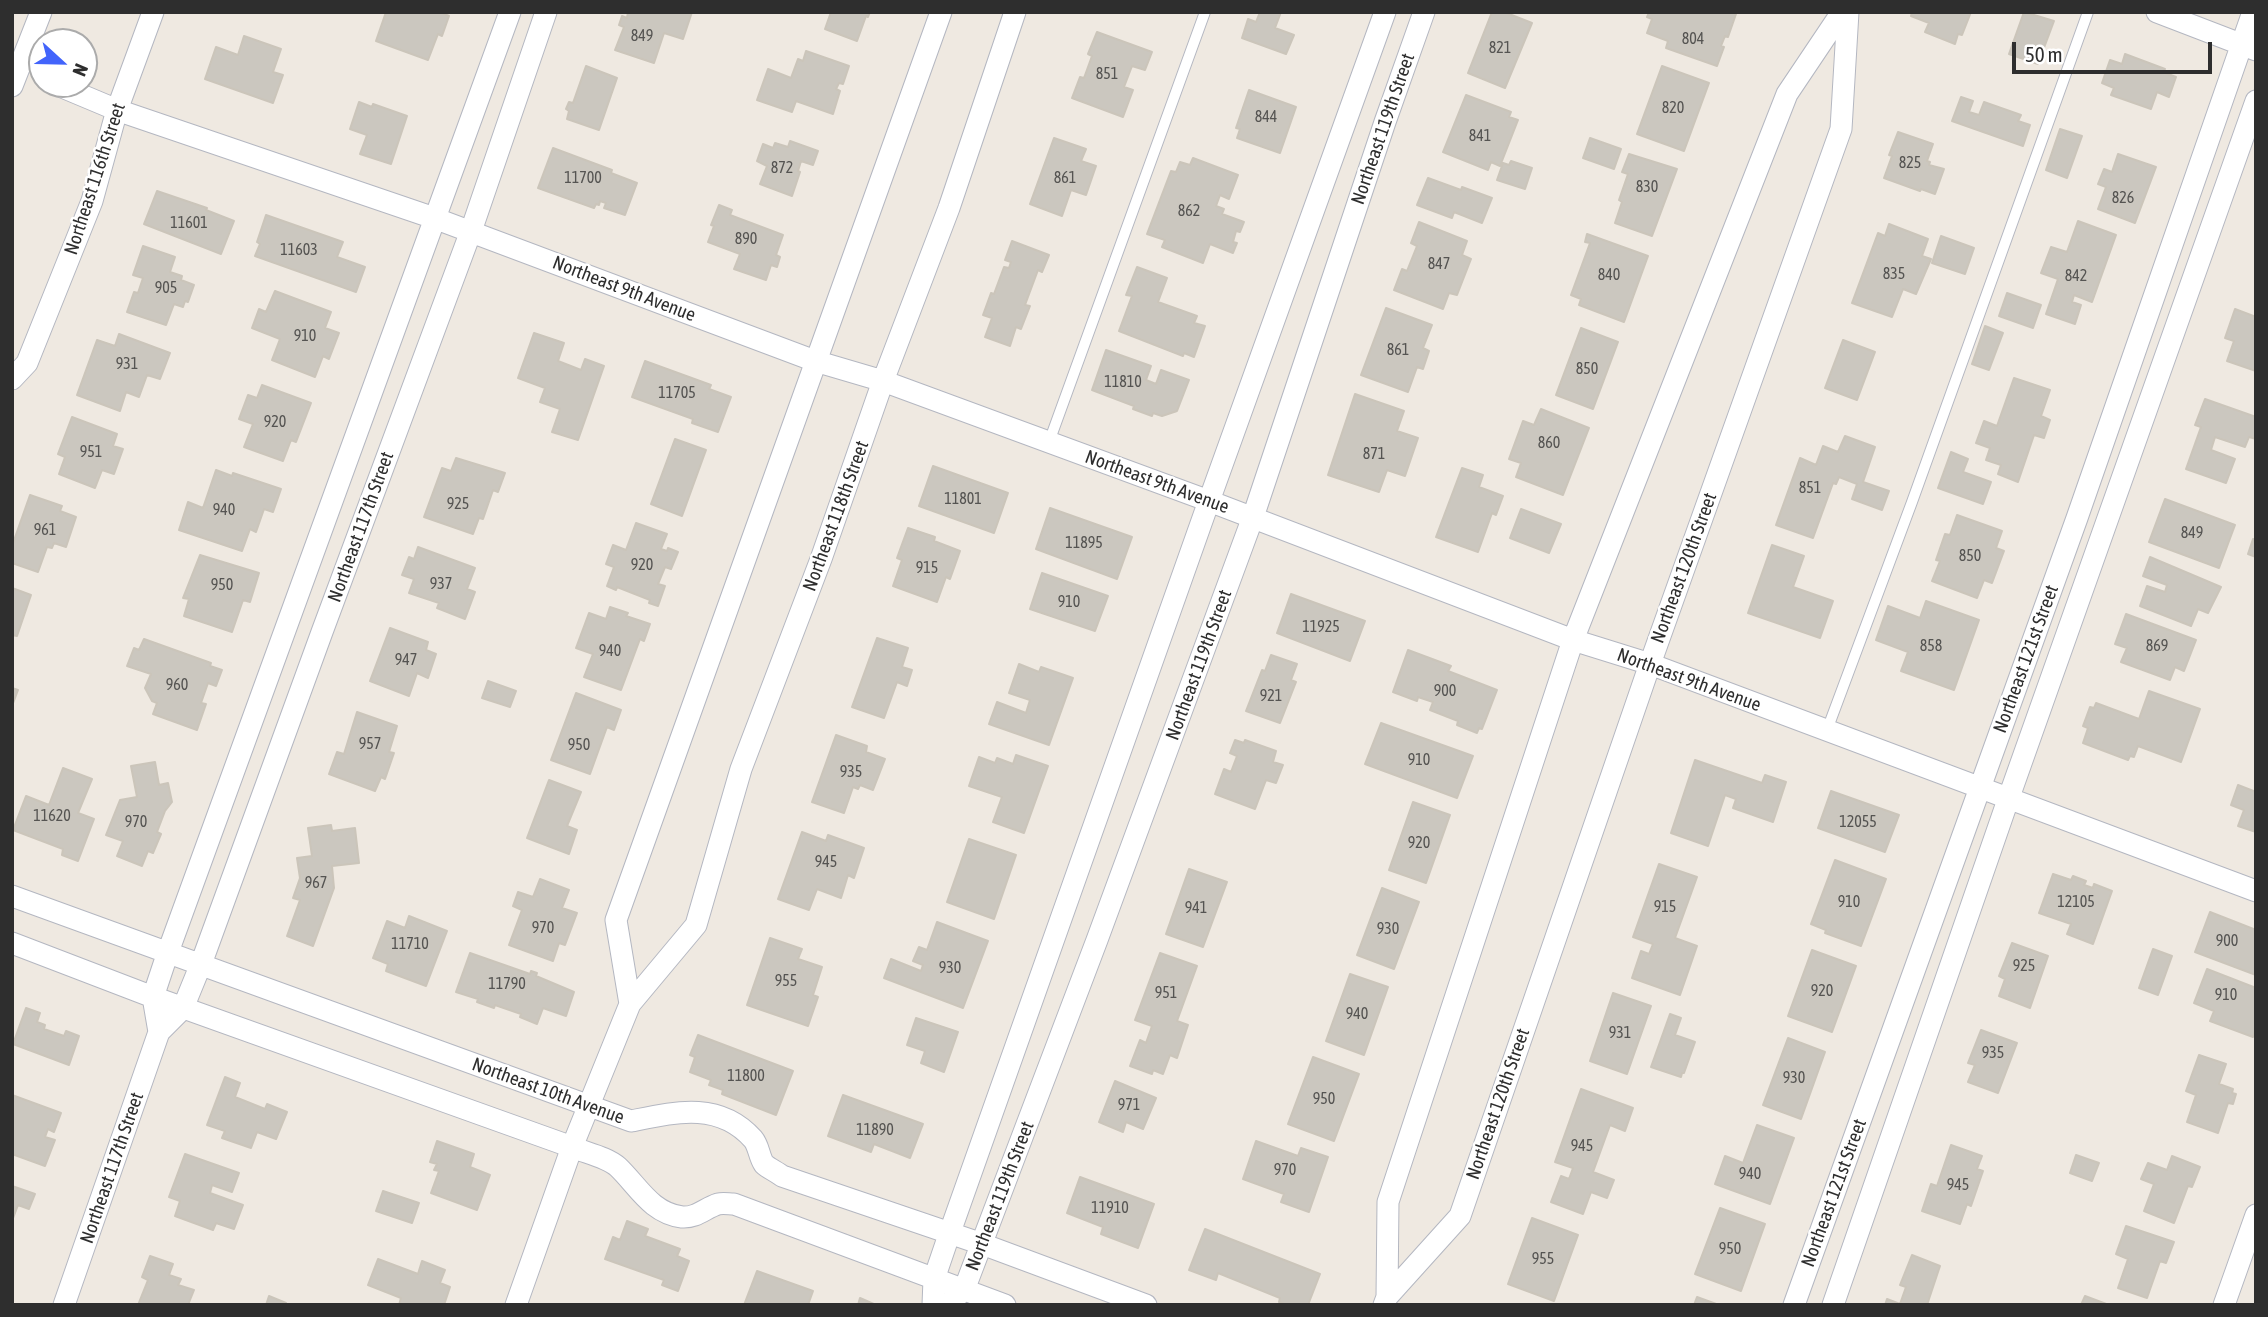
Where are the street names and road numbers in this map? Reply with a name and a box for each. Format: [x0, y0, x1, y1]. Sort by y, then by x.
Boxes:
street label: Northeast 119th Street [1346, 50, 1420, 208]
street label: Northeast 116th Street [60, 100, 130, 258]
street label: Northeast 9th Avenue [549, 251, 699, 327]
street label: Northeast 118th Street [798, 438, 874, 594]
street label: Northeast 9th Avenue [1082, 445, 1232, 519]
street label: Northeast 117th Street [323, 449, 399, 605]
street label: Northeast 120th Street [1646, 490, 1722, 646]
street label: Northeast 121st Street [1989, 582, 2063, 736]
street label: Northeast 119th Street [1161, 587, 1237, 743]
street label: Northeast 9th Avenue [1614, 643, 1764, 717]
street label: Northeast 120th Street [1461, 1025, 1535, 1183]
street label: Northeast 10th Avenue [469, 1053, 627, 1129]
street label: Northeast 117th Street [75, 1089, 149, 1247]
street label: Northeast 121st Street [1797, 1116, 1871, 1270]
street label: Northeast 119th Street [961, 1118, 1039, 1274]

